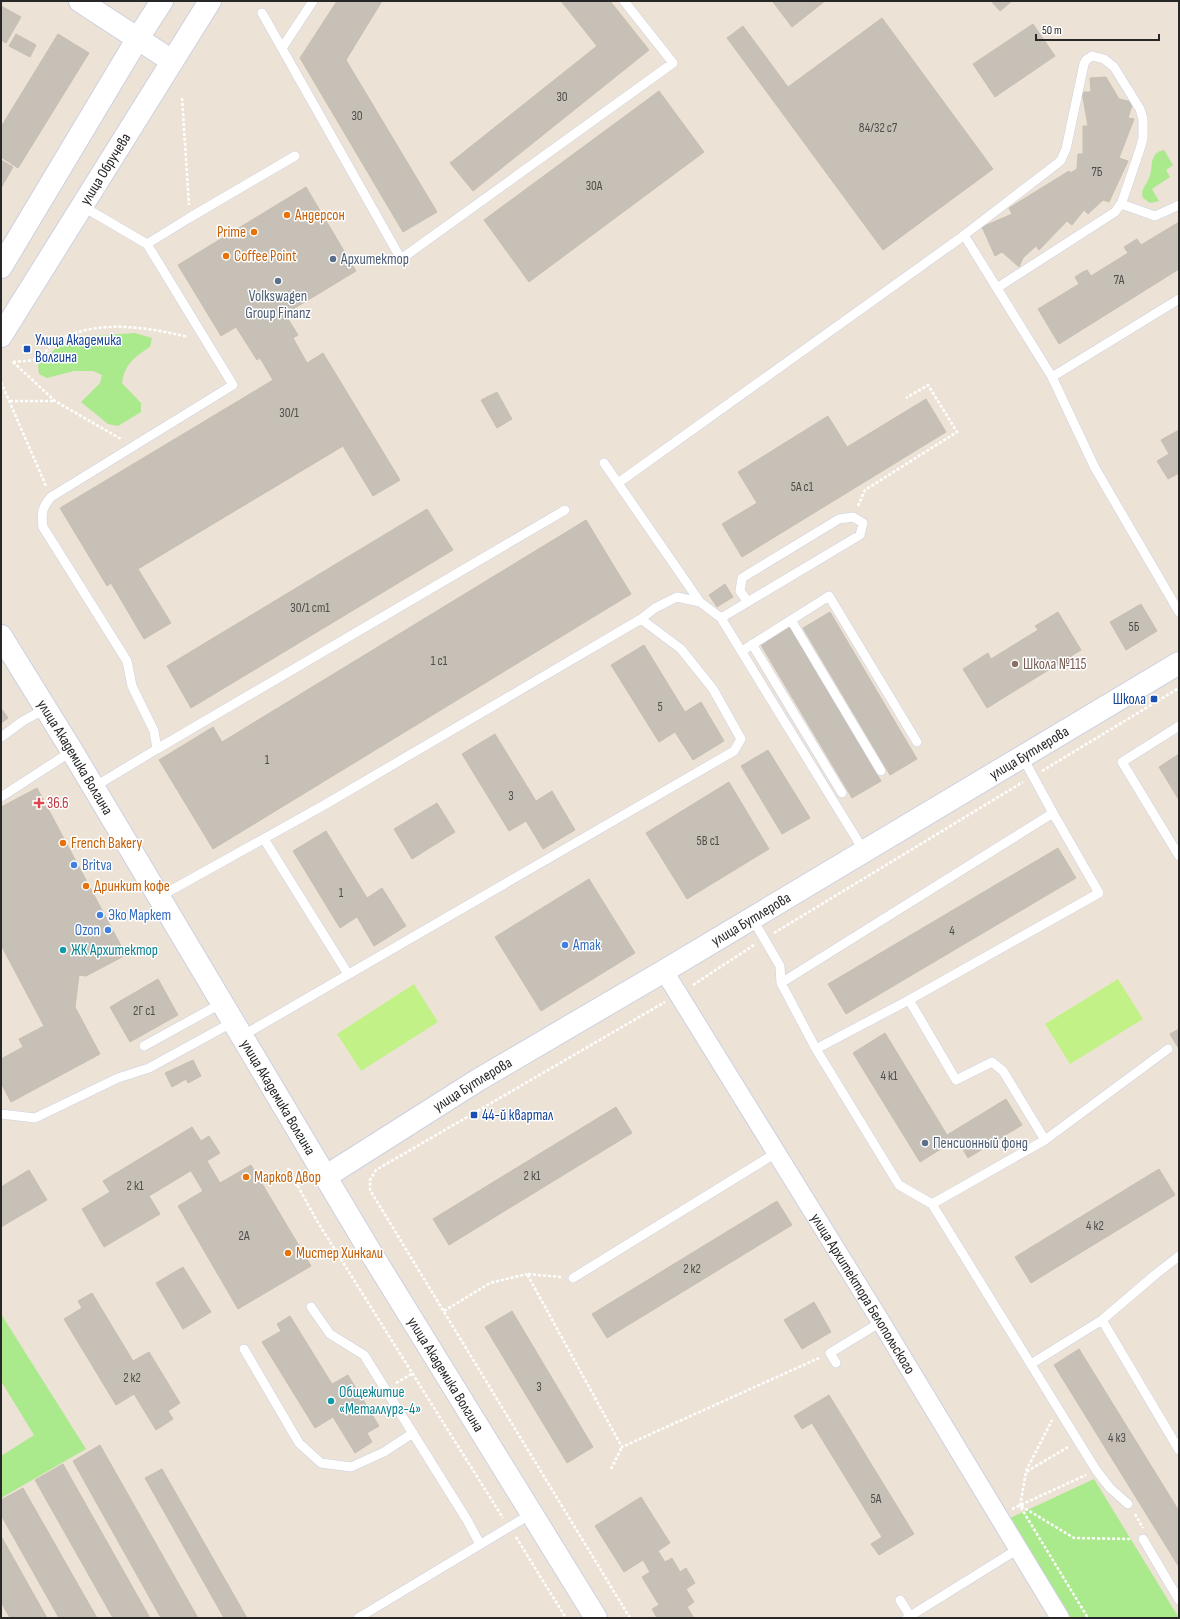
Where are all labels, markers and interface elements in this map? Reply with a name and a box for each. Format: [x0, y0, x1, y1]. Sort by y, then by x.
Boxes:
scale bar [1036, 16, 1159, 42]
text: 50 m [1042, 23, 1062, 38]
house number: 30 [556, 89, 568, 105]
house number: 30 [351, 108, 363, 124]
house number: 84/32 с7 [859, 120, 898, 136]
street label: улица Обручева [76, 129, 135, 208]
house number: 7Б [1092, 164, 1103, 180]
house number: 30А [586, 178, 603, 194]
place label: Андерсон [294, 206, 345, 225]
marker: Андерсон [282, 210, 292, 220]
place label: Prime [217, 223, 246, 242]
marker: Prime [249, 227, 259, 237]
place label: Coffee Point [234, 247, 297, 266]
place label: Архитектор [340, 250, 409, 269]
marker: Coffee Point [221, 251, 231, 261]
marker: Архитектор [328, 254, 338, 264]
house number: 7А [1114, 272, 1125, 288]
marker: Volkswagen Group Finanz [273, 276, 283, 286]
place label: Volkswagen Group Finanz [245, 287, 311, 323]
place label: Улица Академика Волгина [35, 331, 122, 367]
marker: Улица Академика Волгина [22, 344, 32, 354]
house number: 30/1 [279, 405, 299, 421]
house number: 5А с1 [791, 479, 814, 495]
house number: 30/1 ст1 [290, 600, 330, 616]
house number: 5Б [1129, 619, 1140, 635]
house number: 1 с1 [431, 653, 448, 669]
place label: Школа №115 [1023, 655, 1086, 674]
marker: Школа №115 [1010, 659, 1020, 669]
place label: Школа [1113, 690, 1146, 709]
marker: Школа [1149, 694, 1159, 704]
street label: улица Академика Волгина [33, 696, 117, 818]
house number: 5 [657, 699, 663, 715]
street label: улица Бутлерова [986, 722, 1072, 784]
house number: 1 [265, 752, 270, 768]
house number: 3 [508, 788, 514, 804]
place label: 36.6 [47, 794, 69, 813]
marker: 36.6 [34, 798, 44, 808]
house number: 5В с1 [697, 833, 720, 849]
place label: French Bakery [71, 834, 142, 853]
marker: French Bakery [58, 838, 68, 848]
place label: Britva [82, 856, 112, 875]
marker: Britva [69, 860, 79, 870]
place label: Дринкит кофе [94, 877, 170, 896]
marker: Дринкит кофе [81, 881, 91, 891]
house number: 1 [339, 885, 344, 901]
street label: улица Бутлерова [708, 888, 794, 950]
place label: Эко Маркет [108, 906, 171, 925]
marker: Эко Маркет [95, 910, 105, 920]
place label: Ozon [75, 921, 100, 940]
house number: 4 [949, 923, 955, 939]
marker: Ozon [103, 925, 113, 935]
place label: Атак [572, 936, 601, 955]
marker: Атак [560, 940, 570, 950]
place label: ЖК Архитектор [71, 941, 158, 960]
marker: ЖК Архитектор [58, 945, 68, 955]
house number: 2Г с1 [133, 1003, 155, 1019]
street label: улица Академика Волгина [236, 1036, 320, 1159]
street label: улица Бутлерова [429, 1053, 515, 1116]
house number: 4 к1 [881, 1068, 898, 1084]
place label: 44-й квартал [482, 1106, 554, 1125]
marker: 44-й квартал [469, 1110, 479, 1120]
place label: Пенсионный фонд [933, 1134, 1028, 1153]
marker: Пенсионный фонд [920, 1138, 930, 1148]
place label: Марков Двор [254, 1168, 321, 1187]
house number: 2 к1 [524, 1168, 541, 1184]
marker: Марков Двор [241, 1172, 251, 1182]
house number: 2 к1 [127, 1178, 144, 1194]
street label: улица Архитектора Белопольского [807, 1210, 920, 1377]
house number: 4 к2 [1086, 1218, 1104, 1234]
house number: 2А [239, 1228, 250, 1244]
place label: Мистер Хинкали [296, 1244, 383, 1263]
marker: Мистер Хинкали [283, 1248, 293, 1258]
house number: 2 к2 [683, 1261, 701, 1277]
street label: улица Академика Волгина [403, 1313, 488, 1435]
house number: 2 к2 [123, 1370, 141, 1386]
house number: 3 [536, 1379, 542, 1395]
place label: Общежитие «Металлург-4» [339, 1383, 421, 1419]
marker: Общежитие «Металлург-4» [326, 1396, 336, 1406]
house number: 4 к3 [1108, 1430, 1126, 1446]
house number: 5А [871, 1491, 882, 1507]

